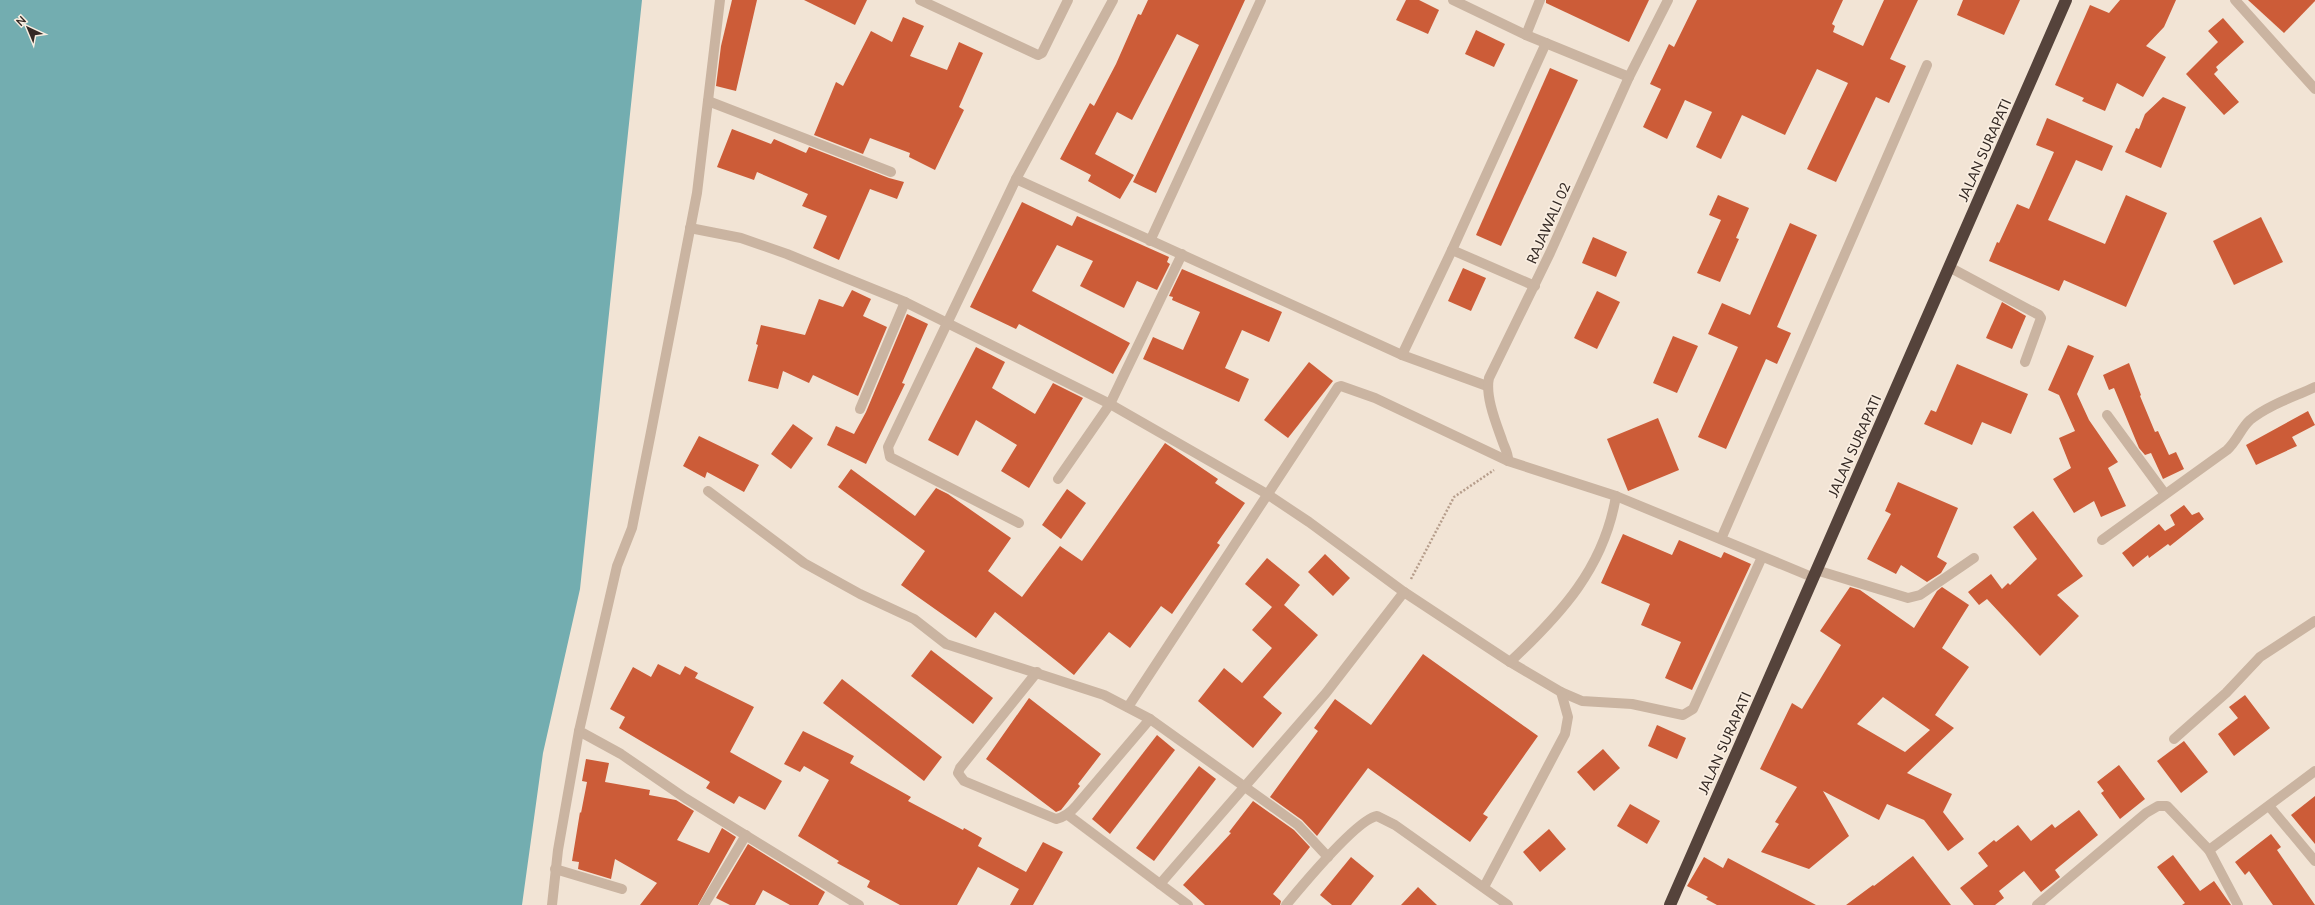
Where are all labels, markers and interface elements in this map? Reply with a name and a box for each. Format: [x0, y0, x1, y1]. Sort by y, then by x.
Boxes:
north arrow [8, 8, 48, 48]
text: N [13, 13, 28, 28]
street label: JALAN SURAPATI [1954, 96, 2014, 204]
street label: RAJAWALI 02 [1522, 180, 1574, 266]
street label: JALAN SURAPATI [1824, 392, 1884, 500]
street label: JALAN SURAPATI [1694, 689, 1754, 797]

